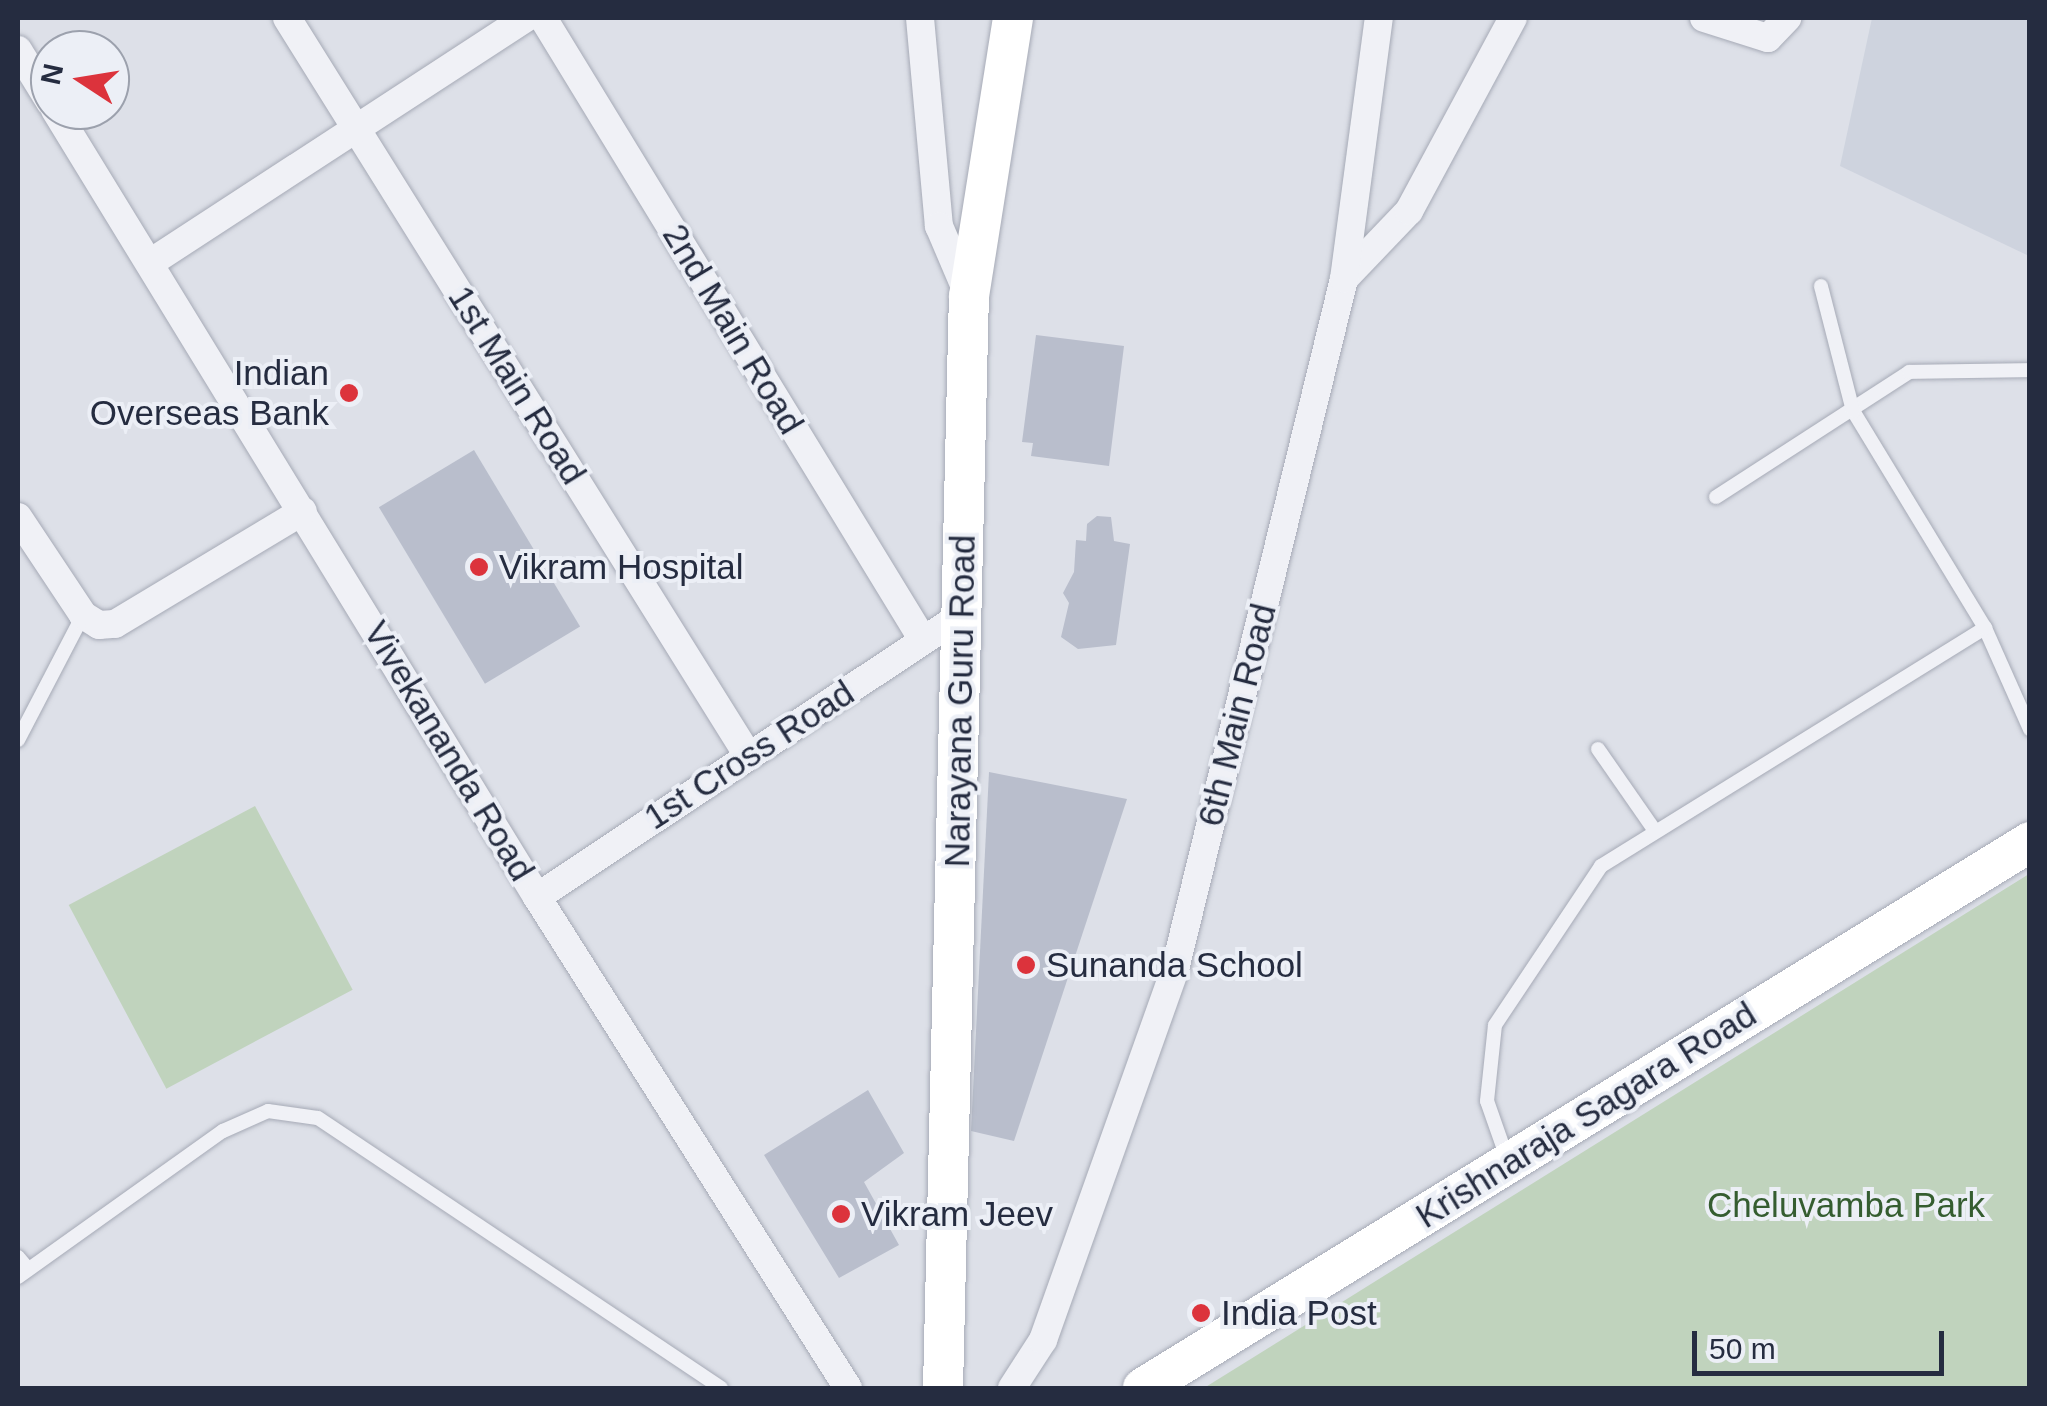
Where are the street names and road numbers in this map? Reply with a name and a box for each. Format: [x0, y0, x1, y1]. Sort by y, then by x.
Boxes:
street label: 2nd Main Road [654, 216, 812, 442]
street label: 1st Main Road [439, 278, 595, 492]
street label: Narayana Guru Road [936, 534, 984, 868]
street label: 6th Main Road [1189, 599, 1285, 831]
street label: Vivekananda Road [355, 614, 543, 888]
street label: 1st Cross Road [636, 672, 862, 838]
street label: Krishnaraja Sagara Road [1408, 993, 1764, 1237]

